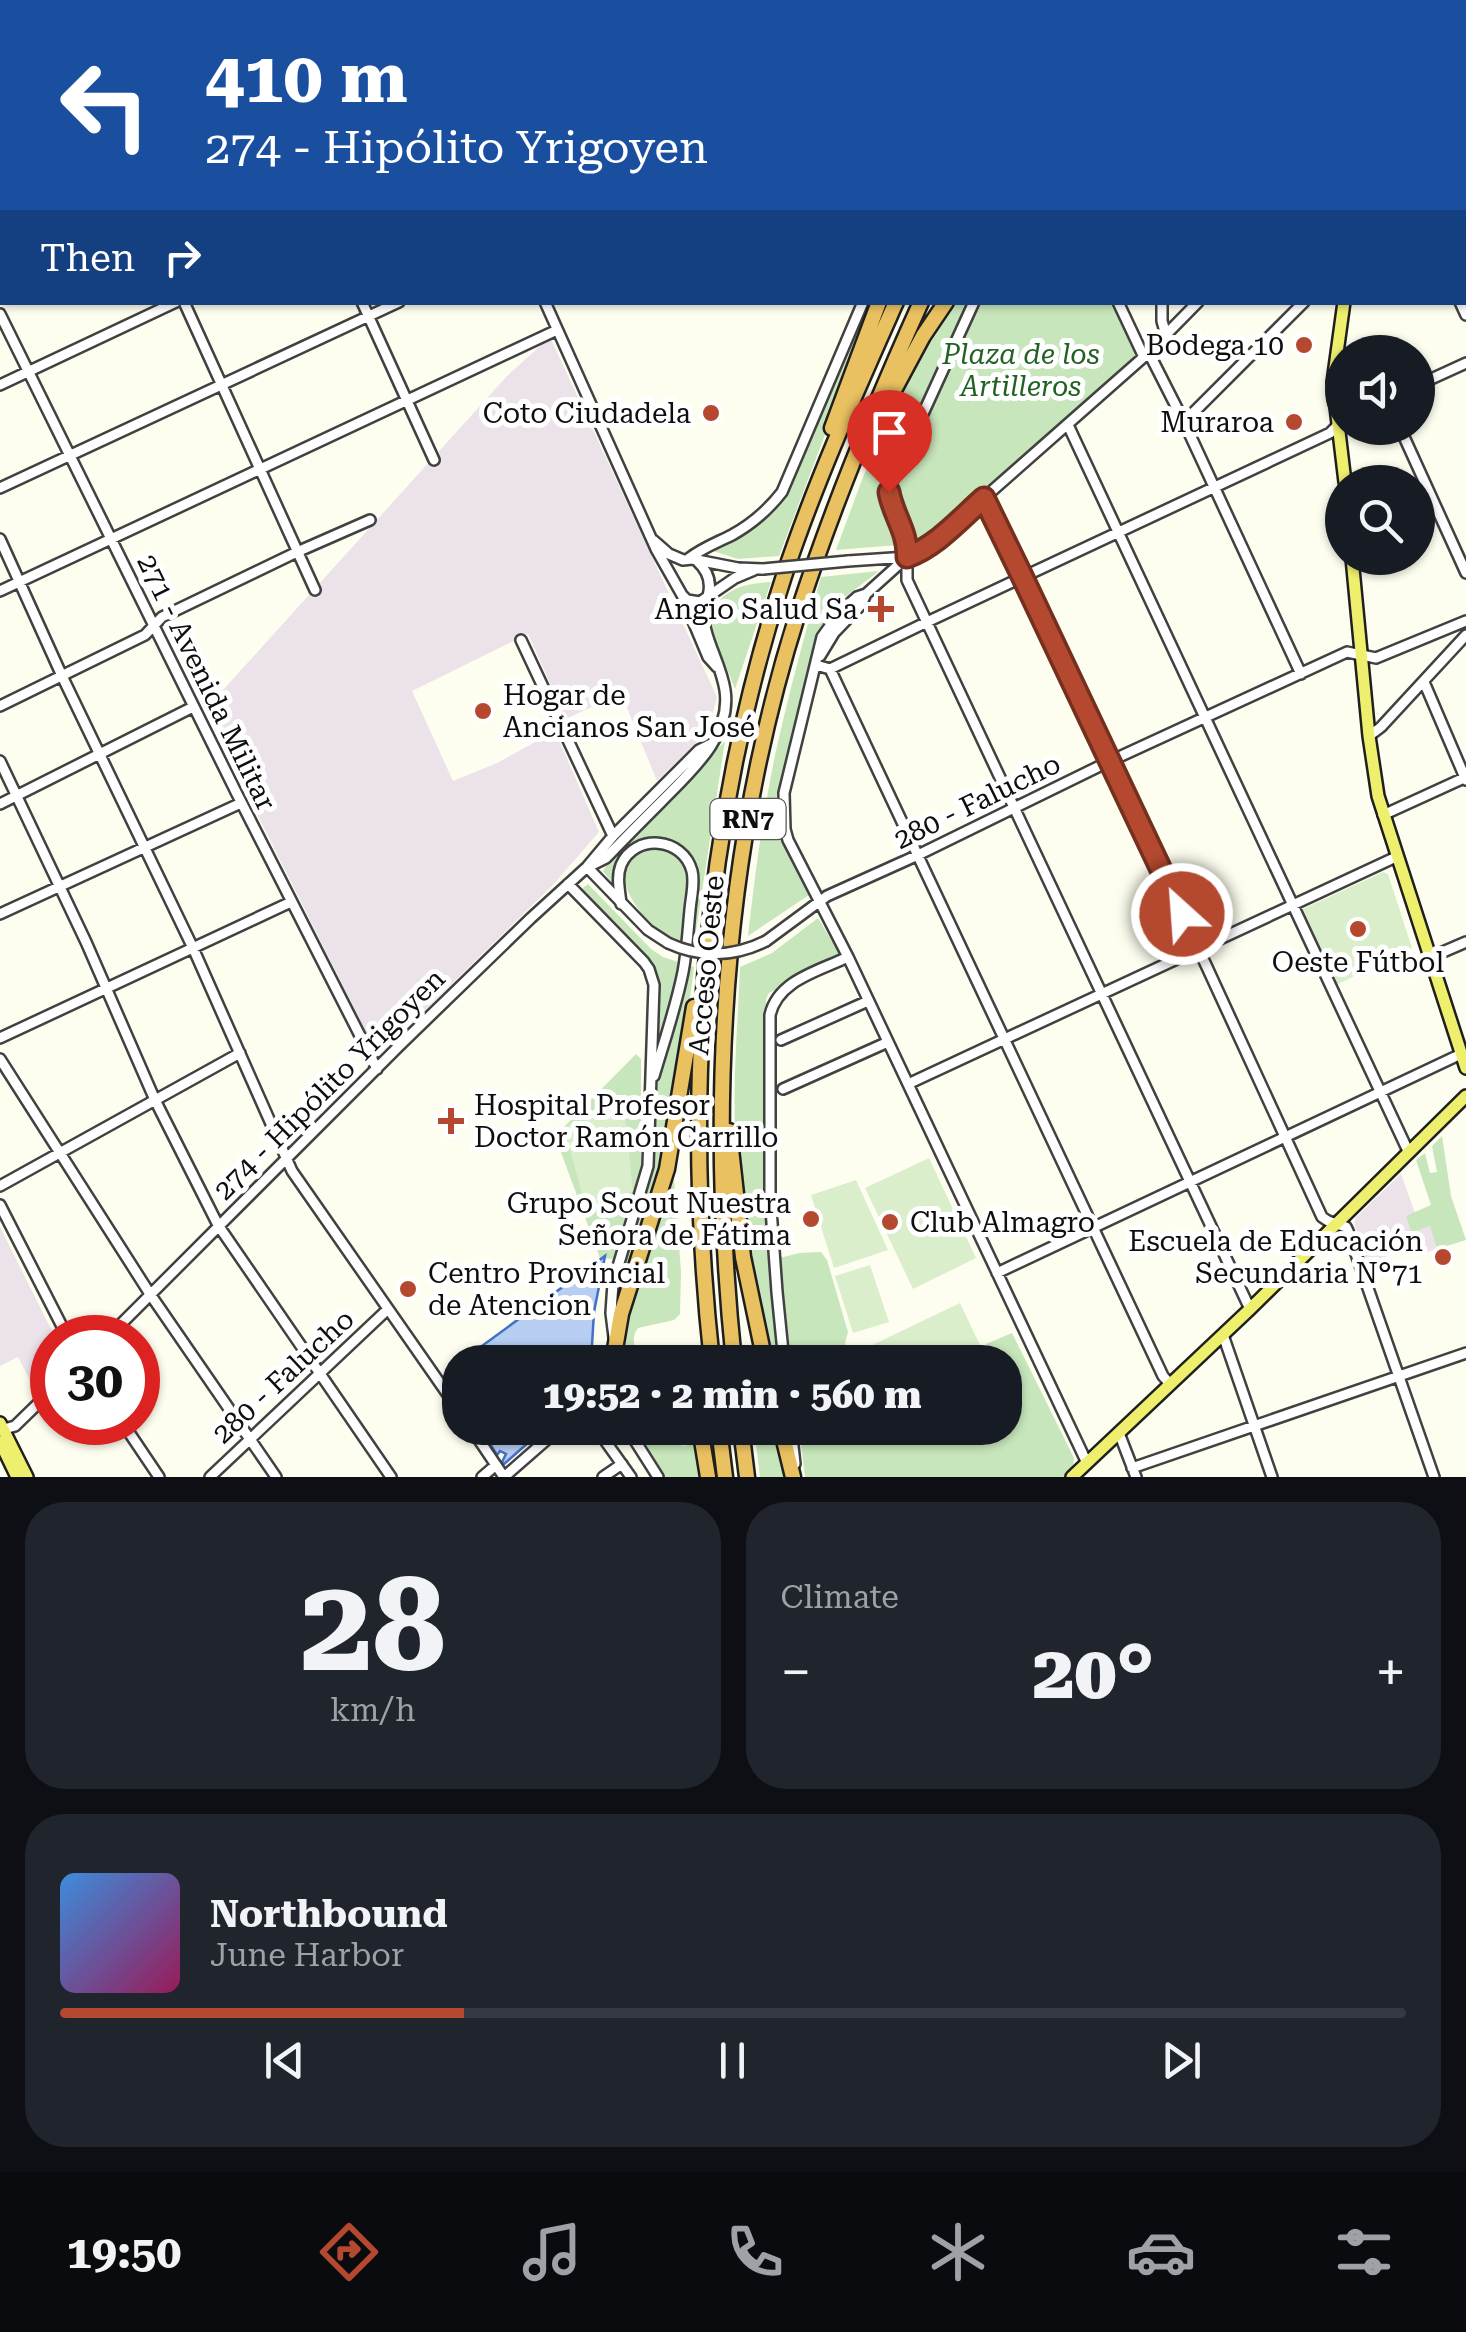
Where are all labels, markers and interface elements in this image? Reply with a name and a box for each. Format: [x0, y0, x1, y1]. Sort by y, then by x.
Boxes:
text: 410 m [205, 37, 408, 119]
icon: left [40, 40, 170, 170]
text: 274 - Hipólito Yrigoyen [205, 121, 708, 174]
icon: right [155, 230, 210, 285]
text: Then [40, 236, 135, 280]
place label: Bodega 10 [1146, 329, 1284, 362]
marker: Bodega 10 [1293, 334, 1315, 356]
map controls [1325, 335, 1435, 575]
button: sound [1325, 335, 1435, 445]
park label: Plaza de los Artilleros [941, 338, 1100, 403]
pin [847, 390, 932, 493]
place label: Coto Ciudadela [483, 397, 691, 430]
marker: Coto Ciudadela [700, 402, 722, 424]
icon: arrive [862, 405, 917, 460]
place label: Muraroa [1160, 406, 1274, 439]
marker: Muraroa [1283, 411, 1305, 433]
button: search [1325, 465, 1435, 575]
street label: 271 - Avenida Militar [130, 549, 283, 816]
place label: Angio Salud Sa [655, 593, 858, 626]
marker: Angio Salud Sa [868, 596, 894, 622]
place label: Hogar de Ancianos San José [503, 679, 755, 744]
marker: Hogar de Ancianos San José [472, 700, 494, 722]
street label: 280 - Falucho [889, 747, 1066, 856]
road number: RN7 [710, 799, 786, 839]
position arrow [1130, 862, 1234, 966]
street label: Acceso Oeste [682, 874, 731, 1056]
marker: Oeste Fútbol [1347, 918, 1369, 940]
place label: Oeste Fútbol [1272, 946, 1444, 979]
street label: 274 - Hipólito Yrigoyen [207, 962, 452, 1207]
place label: Hospital Profesor Doctor Ramón Carrillo [474, 1089, 779, 1154]
marker: Hospital Profesor Doctor Ramón Carrillo [438, 1108, 464, 1134]
place label: Grupo Scout Nuestra Señora de Fátima [507, 1187, 791, 1252]
place label: Club Almagro [910, 1206, 1095, 1239]
marker: Grupo Scout Nuestra Señora de Fátima [800, 1208, 822, 1230]
marker: Club Almagro [879, 1211, 901, 1233]
place label: Escuela de Educación Secundaria N°71 [1128, 1225, 1423, 1290]
marker: Escuela de Educación Secundaria N°71 [1432, 1246, 1454, 1268]
place label: Centro Provincial de Atencion [428, 1257, 666, 1322]
marker: Centro Provincial de Atencion [397, 1278, 419, 1300]
street label: 280 - Falucho [206, 1303, 361, 1450]
speed limit sign: 30 [30, 1315, 160, 1445]
text: 19:52 · 2 min · 560 m [542, 1373, 922, 1417]
text: 28 [300, 1549, 446, 1702]
text: Climate [781, 1578, 899, 1616]
text: 20° [1032, 1628, 1154, 1716]
text: − [781, 1640, 811, 1704]
text: + [1375, 1640, 1406, 1704]
text: km/h [330, 1691, 416, 1729]
text: Northbound [210, 1892, 448, 1936]
text: June Harbor [210, 1936, 404, 1974]
icon: previous [257, 2033, 312, 2088]
icon: pause [705, 2033, 760, 2088]
icon: next [1154, 2033, 1209, 2088]
icon: directions [314, 2217, 384, 2287]
icon: music [517, 2217, 587, 2287]
icon: phone [720, 2217, 790, 2287]
icon: climate [923, 2217, 993, 2287]
icon: car [1126, 2217, 1196, 2287]
icon: filters [1329, 2217, 1399, 2287]
text: 19:50 [67, 2226, 181, 2279]

